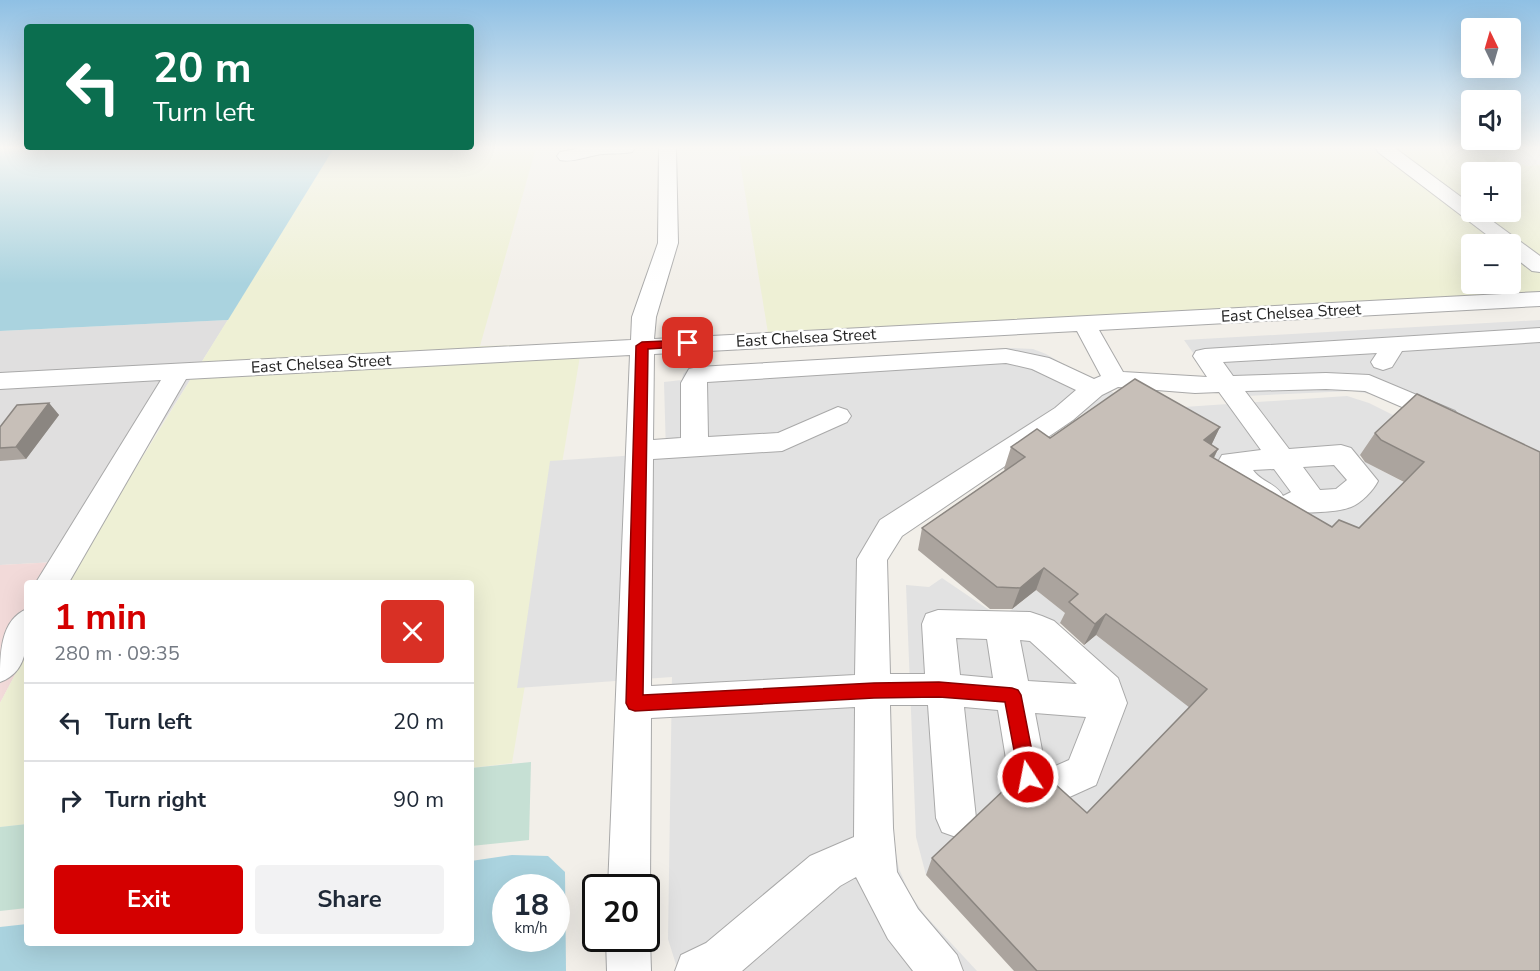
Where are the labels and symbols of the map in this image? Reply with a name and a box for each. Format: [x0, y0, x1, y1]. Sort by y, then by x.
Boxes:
north arrow [1461, 18, 1521, 78]
street label: East Chelsea Street [1220, 298, 1362, 328]
pin [662, 317, 713, 368]
street label: East Chelsea Street [735, 323, 877, 353]
street label: East Chelsea Street [250, 349, 392, 379]
position arrow [996, 745, 1060, 809]
speed limit sign: 20 [582, 874, 660, 952]

